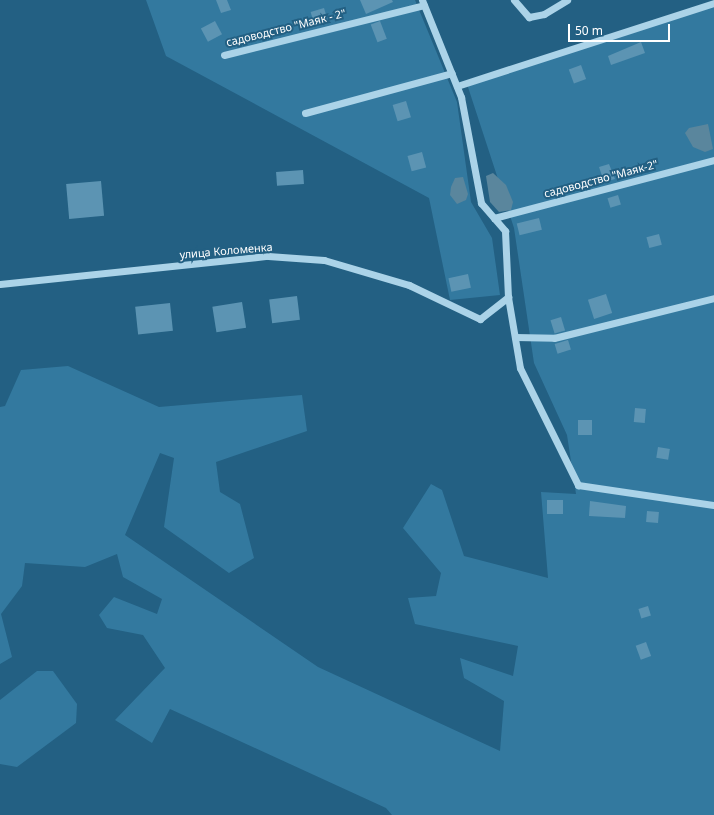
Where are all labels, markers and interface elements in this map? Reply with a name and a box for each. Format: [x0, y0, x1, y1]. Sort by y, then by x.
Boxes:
street label: садоводство "Маяк - 2" [225, 7, 347, 49]
scale bar [570, 16, 672, 42]
text: 50 m [575, 22, 603, 39]
street label: садоводство "Маяк-2" [543, 157, 659, 201]
street label: улица Коломенка [179, 240, 273, 262]

